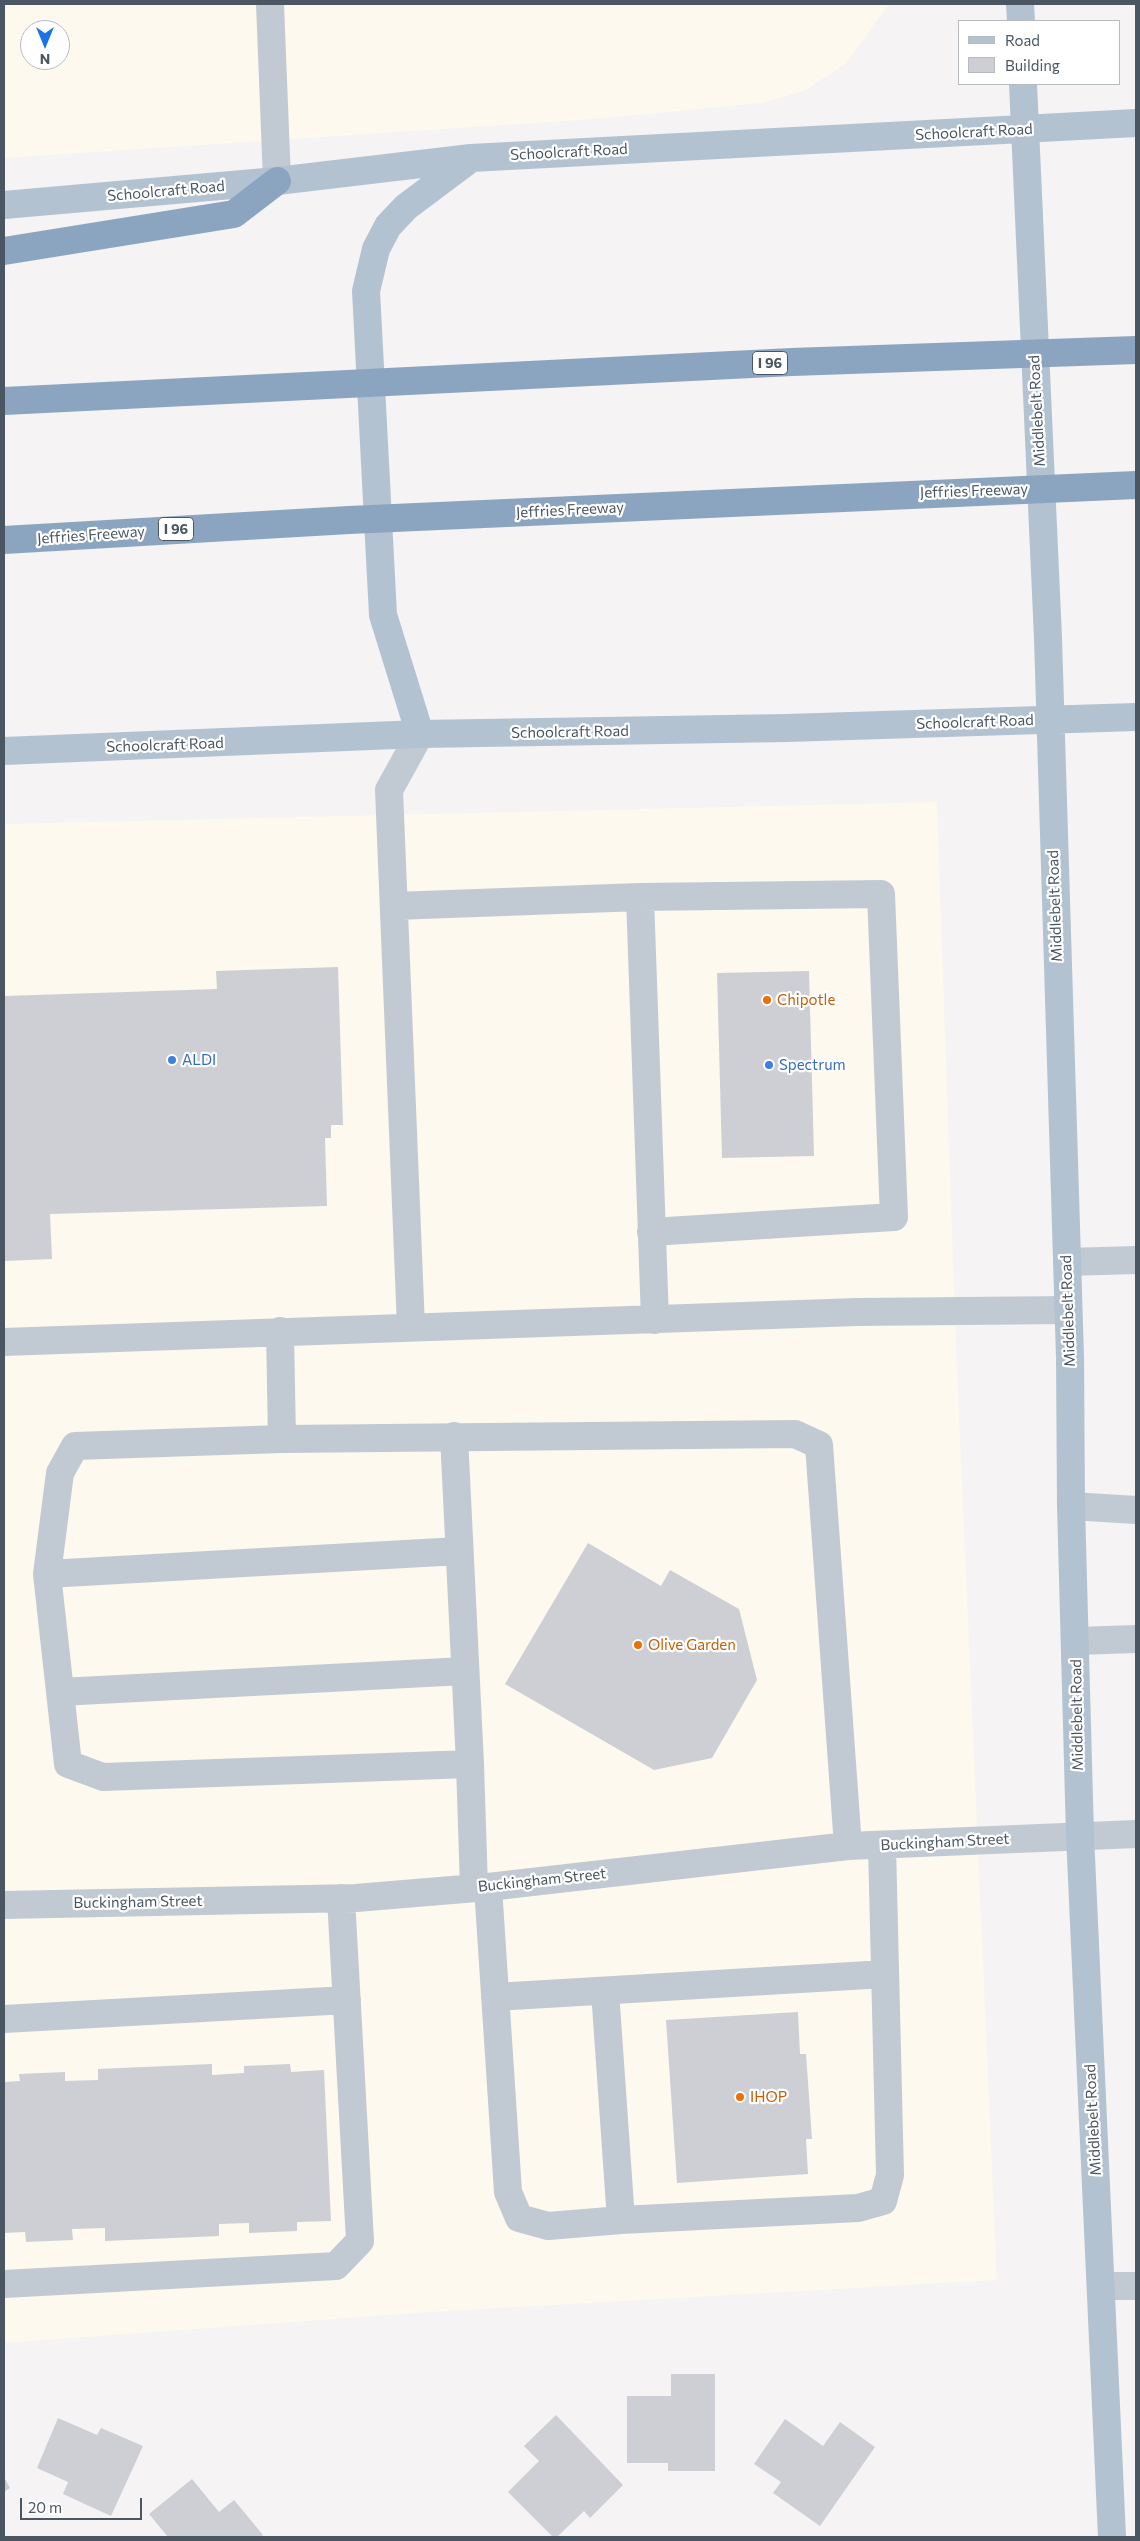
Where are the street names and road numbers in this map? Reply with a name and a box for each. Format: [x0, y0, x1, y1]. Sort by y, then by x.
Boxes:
street label: Schoolcraft Road [915, 120, 1033, 144]
street label: Schoolcraft Road [510, 140, 628, 164]
street label: Schoolcraft Road [107, 177, 225, 205]
road number: I 96 [752, 352, 788, 374]
street label: Middlebelt Road [1025, 355, 1049, 467]
street label: Jeffries Freeway [920, 480, 1028, 502]
street label: Jeffries Freeway [516, 498, 624, 522]
road number: I 96 [158, 518, 194, 540]
street label: Jeffries Freeway [36, 522, 146, 548]
street label: Schoolcraft Road [916, 711, 1034, 733]
street label: Schoolcraft Road [511, 722, 629, 742]
street label: Schoolcraft Road [106, 734, 224, 756]
street label: Middlebelt Road [1044, 850, 1066, 962]
street label: Middlebelt Road [1057, 1255, 1079, 1367]
street label: Middlebelt Road [1067, 1659, 1087, 1771]
street label: Buckingham Street [880, 1830, 1010, 1854]
street label: Buckingham Street [477, 1864, 607, 1896]
street label: Buckingham Street [73, 1892, 203, 1912]
street label: Middlebelt Road [1081, 2064, 1105, 2176]

